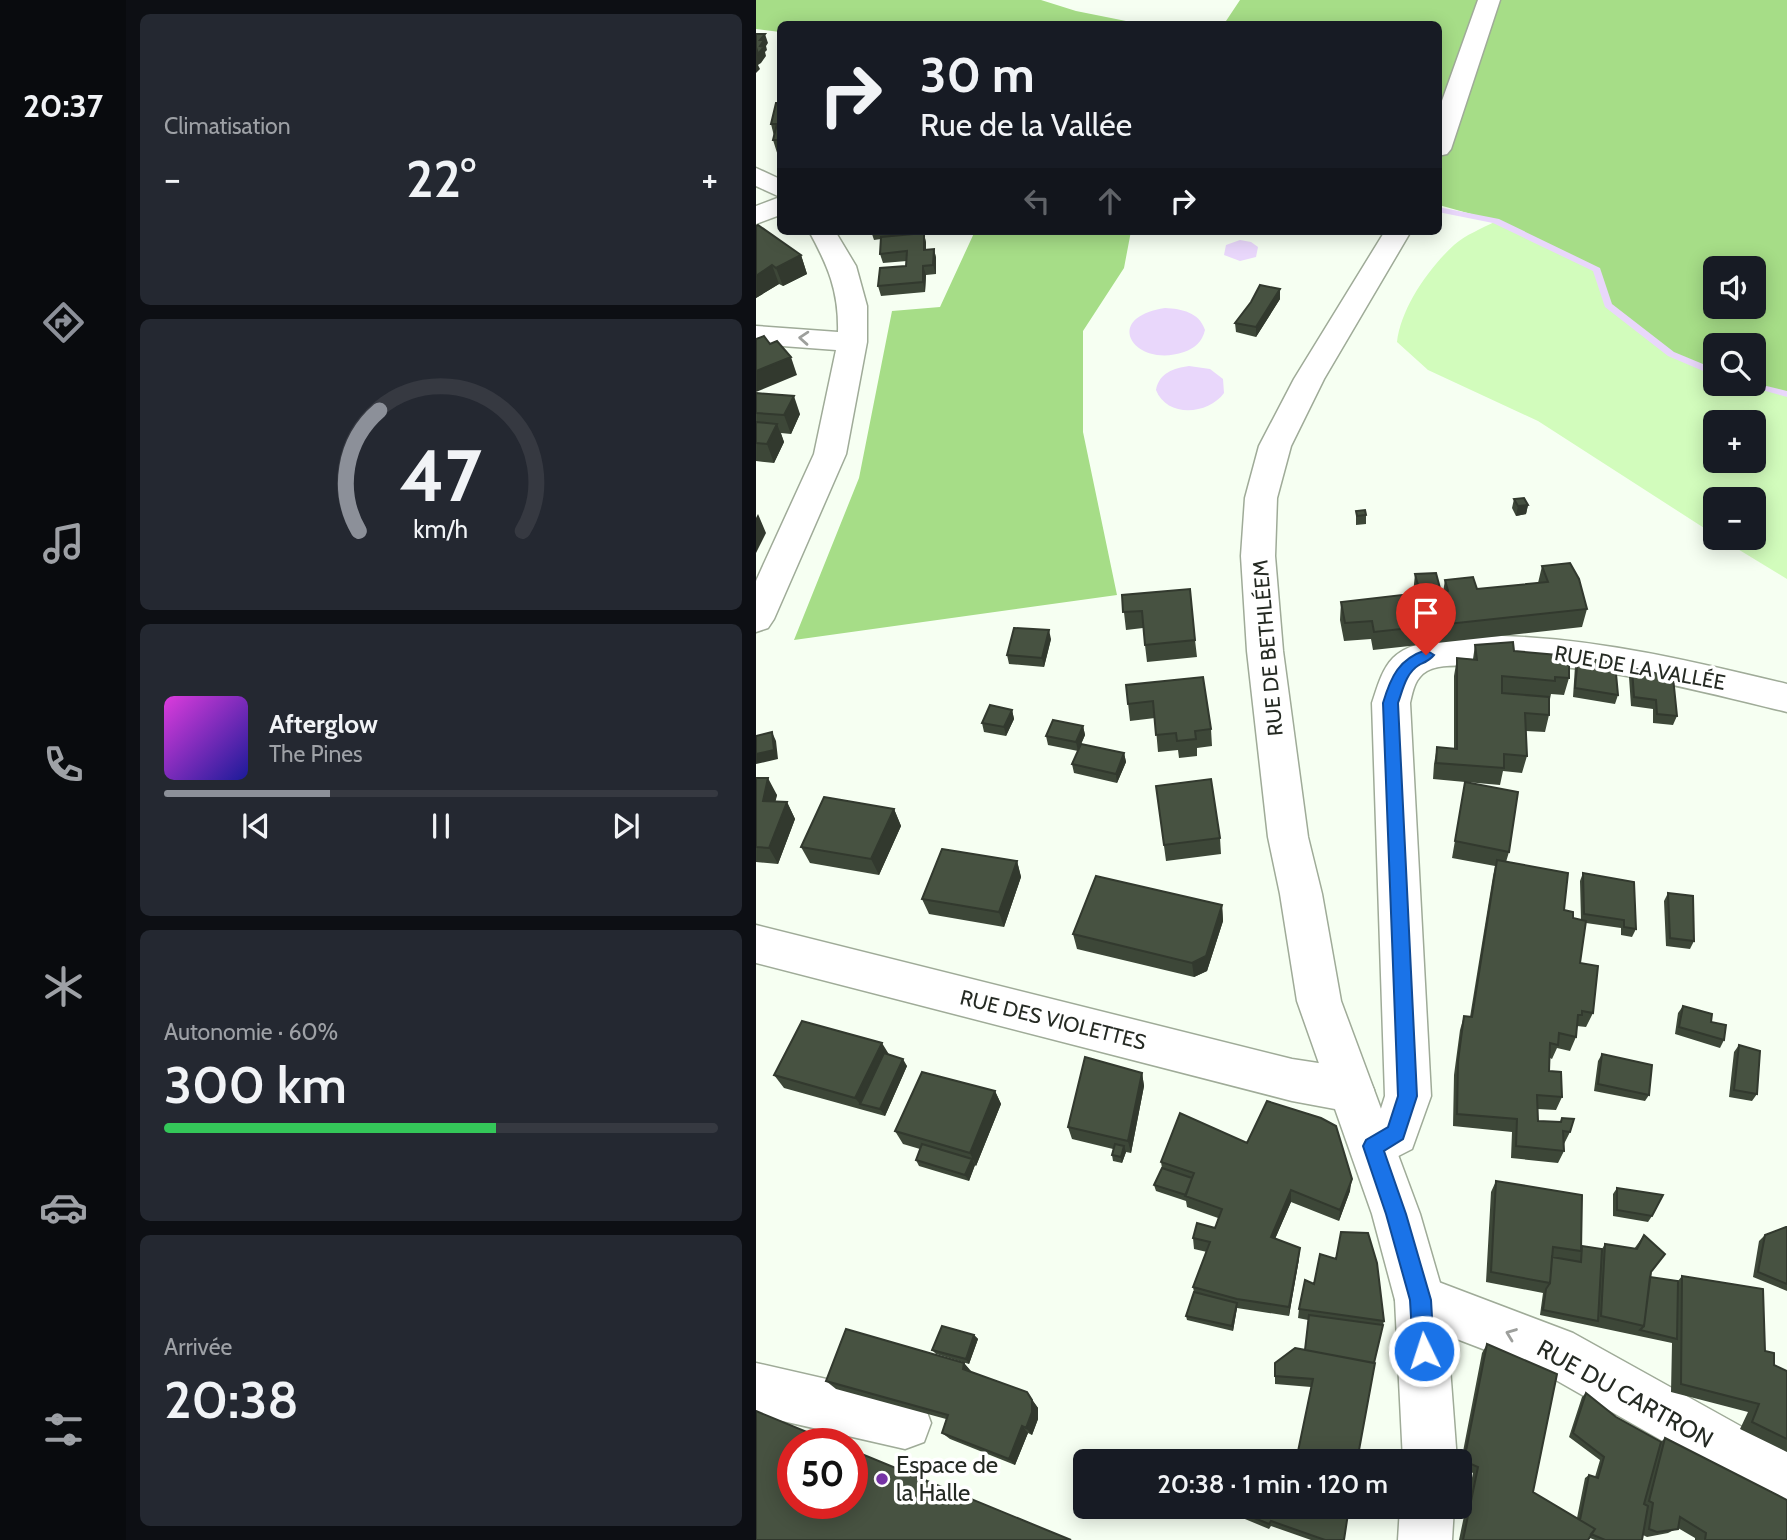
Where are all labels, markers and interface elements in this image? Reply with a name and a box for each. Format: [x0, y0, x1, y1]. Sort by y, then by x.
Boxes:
text: 30 m [920, 45, 1035, 104]
icon: right [805, 49, 896, 140]
text: 20:37 [23, 86, 103, 125]
text: Rue de la Vallée [920, 105, 1132, 144]
text: Climatisation [164, 112, 291, 140]
text: 22° [406, 147, 476, 210]
text: − [164, 155, 181, 202]
text: + [701, 155, 718, 202]
icon: left [1018, 182, 1056, 220]
icon: ahead [1091, 182, 1129, 220]
icon: right [1164, 182, 1202, 220]
map controls [1703, 256, 1766, 550]
button: sound [1703, 256, 1766, 319]
icon: directions [39, 298, 88, 347]
one-way arrow [798, 331, 809, 346]
button: search [1703, 333, 1766, 396]
button: + [1703, 410, 1766, 473]
text: 47 [400, 431, 482, 519]
button: − [1703, 487, 1766, 550]
text: km/h [414, 514, 468, 544]
icon: music [39, 519, 88, 568]
street label: RUE DE BETHLÉEM [1247, 559, 1288, 737]
pin [1396, 583, 1456, 655]
icon: arrive [1407, 594, 1445, 632]
street label: RUE DE LA VALLÉE [1553, 640, 1727, 695]
text: Afterglow [269, 708, 378, 740]
icon: phone [39, 740, 88, 789]
text: The Pines [269, 740, 363, 768]
icon: previous [237, 807, 275, 845]
icon: pause [422, 807, 460, 845]
icon: next [607, 807, 645, 845]
icon: climate [39, 962, 88, 1011]
street label: RUE DES VIOLETTES [957, 984, 1149, 1055]
text: Autonomie · 60% [164, 1018, 338, 1046]
text: 300 km [164, 1053, 347, 1116]
icon: car [39, 1183, 88, 1232]
position arrow [1387, 1314, 1461, 1388]
one-way arrow [1506, 1329, 1518, 1343]
text: Arrivée [164, 1333, 232, 1361]
street label: RUE DU CARTRON [1532, 1333, 1718, 1454]
text: 20:38 [164, 1368, 299, 1431]
icon: filters [39, 1405, 88, 1454]
speed limit sign: 50 [777, 1428, 868, 1519]
place label: Espace de la Halle [896, 1450, 998, 1507]
text: 20:38 · 1 min · 120 m [1157, 1468, 1388, 1500]
marker: Espace de la Halle [874, 1471, 890, 1487]

